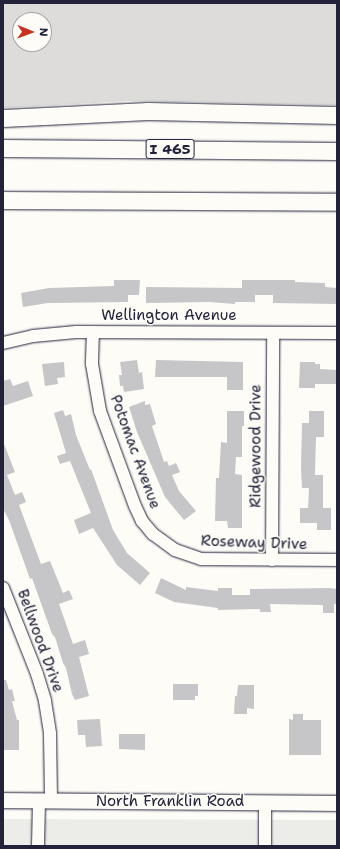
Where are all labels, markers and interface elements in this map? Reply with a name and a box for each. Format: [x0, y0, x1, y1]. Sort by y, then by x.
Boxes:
north arrow [12, 12, 52, 52]
text: N [36, 28, 51, 37]
road number: I 465 [145, 137, 195, 161]
street label: Wellington Avenue [101, 307, 237, 325]
street label: Ridgewood Drive [247, 384, 265, 508]
street label: Potomac Avenue [106, 393, 164, 511]
street label: Roseway Drive [200, 532, 308, 554]
street label: Bellwood Drive [13, 587, 67, 695]
street label: North Franklin Road [96, 793, 244, 811]

